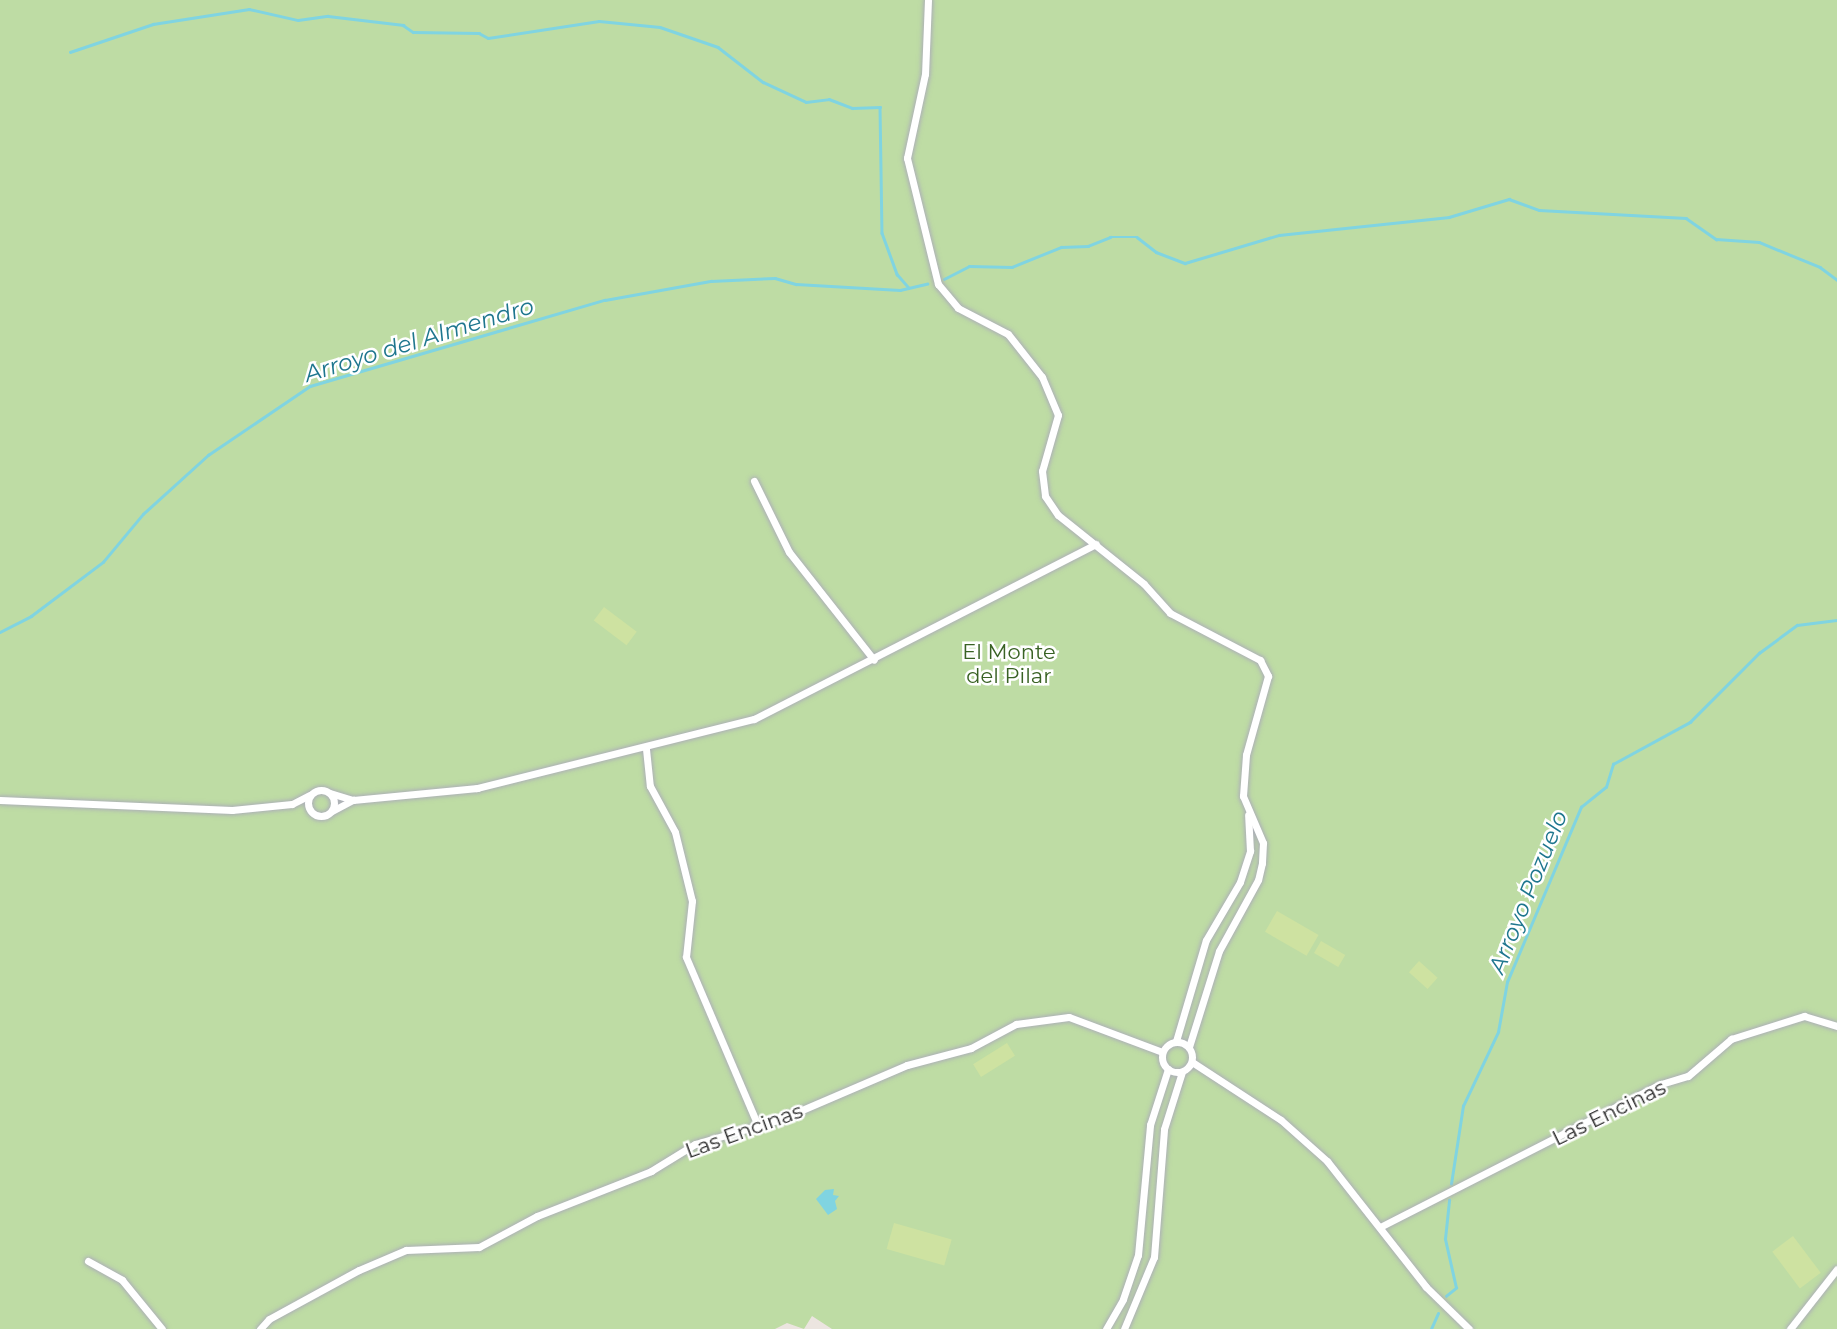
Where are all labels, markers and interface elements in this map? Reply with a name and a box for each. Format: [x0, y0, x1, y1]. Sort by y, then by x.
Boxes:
water label: Arroyo del Almendro [301, 292, 537, 388]
park label: El Monte del Pilar [962, 639, 1056, 689]
water label: Arroyo Pozuelo [1483, 807, 1573, 977]
street label: Las Encinas [1548, 1075, 1670, 1151]
street label: Las Encinas [682, 1098, 806, 1164]

